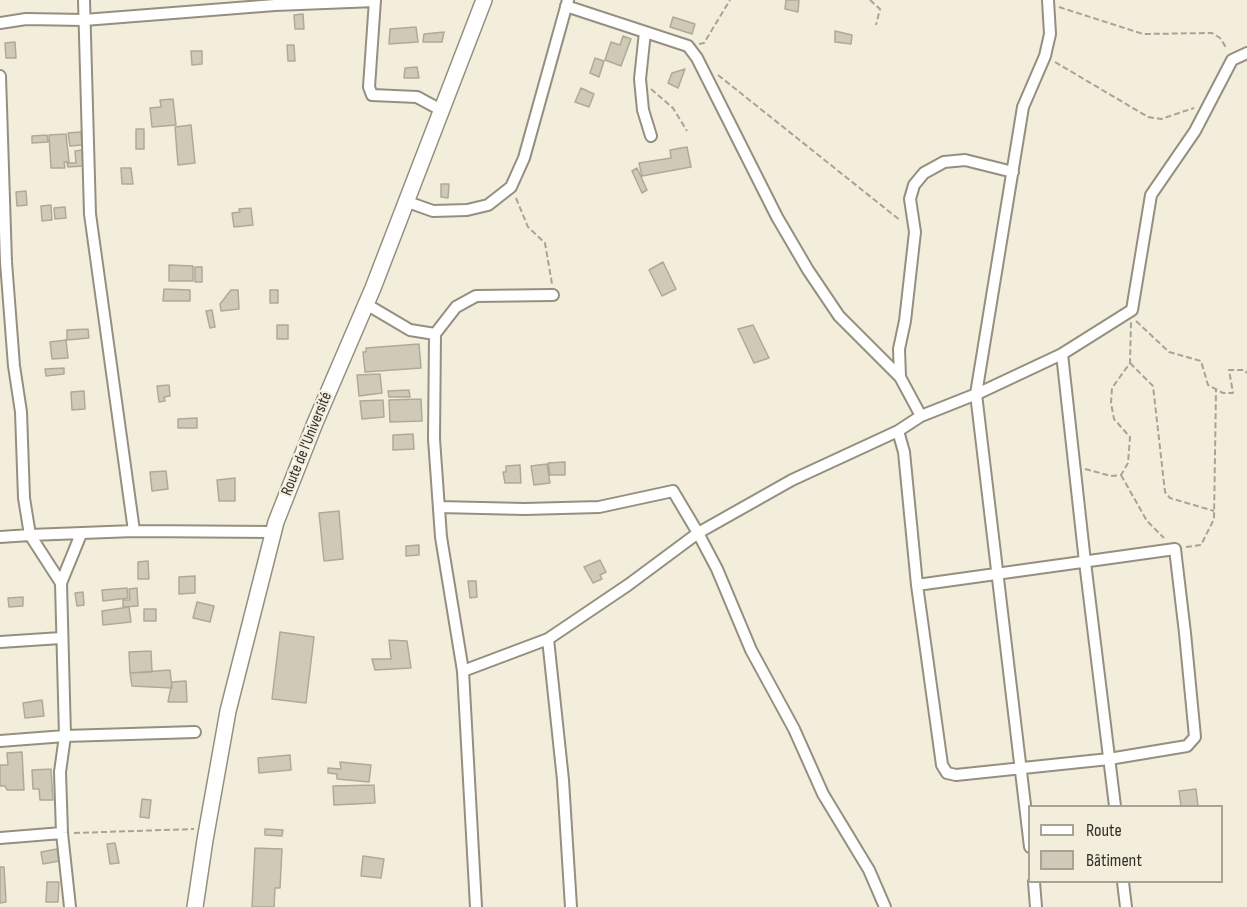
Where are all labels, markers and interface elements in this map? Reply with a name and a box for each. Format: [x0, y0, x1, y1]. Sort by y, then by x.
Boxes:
street label: Route de l'Université [278, 389, 336, 499]
legend [1028, 805, 1223, 883]
text: Route [1086, 820, 1122, 841]
text: Bâtiment [1086, 850, 1142, 871]

